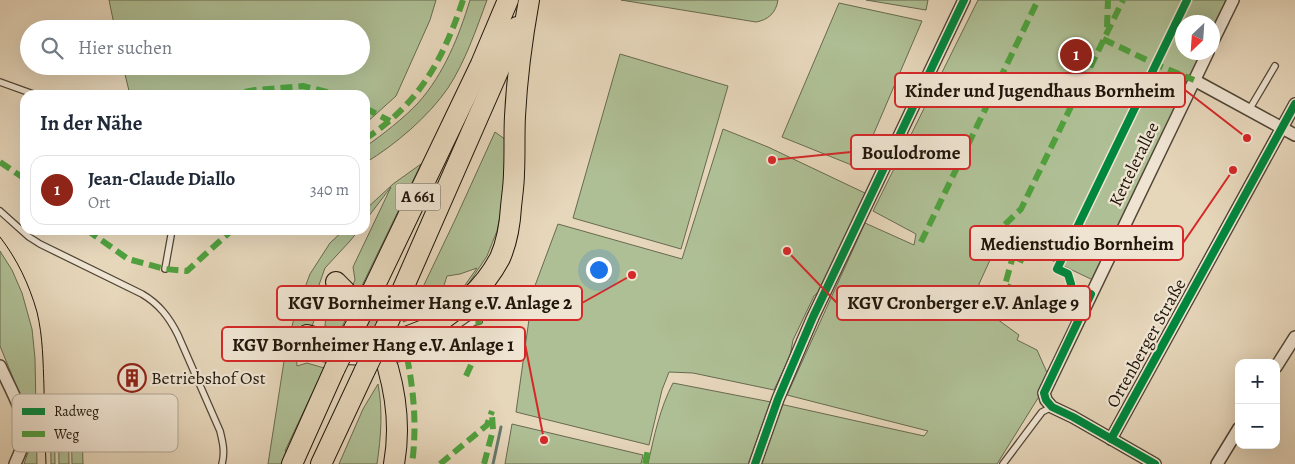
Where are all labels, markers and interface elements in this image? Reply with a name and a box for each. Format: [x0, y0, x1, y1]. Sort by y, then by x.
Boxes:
north arrow [1175, 15, 1220, 60]
search box [20, 20, 370, 75]
icon: search [38, 34, 66, 62]
text: Hier suchen [78, 35, 172, 61]
pin: 1 [1060, 36, 1092, 74]
callout: Kinder und Jugendhaus Bornheim [895, 73, 1185, 107]
text: Kinder und Jugendhaus Bornheim [905, 78, 1175, 104]
text: In der Nähe [40, 109, 142, 137]
street label: Kettelerallee [1103, 118, 1165, 210]
callout: Boulodrome [851, 135, 970, 169]
text: Boulodrome [861, 140, 961, 166]
text: Jean-Claude Diallo [88, 166, 235, 192]
text: 1 [54, 179, 60, 201]
text: 340 m [310, 179, 349, 201]
road number: A 661 [396, 183, 440, 210]
text: Ort [88, 192, 110, 214]
callout: Medienstudio Bornheim [970, 226, 1183, 260]
text: Medienstudio Bornheim [980, 231, 1174, 257]
your location [586, 257, 612, 283]
street label: Ortenberger Straße [1101, 274, 1191, 412]
callout: KGV Bornheimer Hang e.V. Anlage 2 [277, 286, 582, 320]
callout: KGV Cronberger e.V. Anlage 9 [837, 286, 1090, 320]
text: KGV Bornheimer Hang e.V. Anlage 2 [288, 290, 572, 316]
text: KGV Cronberger e.V. Anlage 9 [847, 290, 1079, 316]
callout: KGV Bornheimer Hang e.V. Anlage 1 [222, 327, 525, 361]
text: KGV Bornheimer Hang e.V. Anlage 1 [232, 332, 514, 358]
map controls [1235, 359, 1280, 449]
button: + [1235, 359, 1280, 404]
building icon: Betriebshof Ost [117, 363, 147, 393]
place label: Betriebshof Ost [151, 366, 266, 390]
legend [12, 394, 178, 452]
text: Radweg [54, 402, 99, 421]
button: − [1235, 404, 1280, 449]
text: Weg [53, 425, 79, 444]

